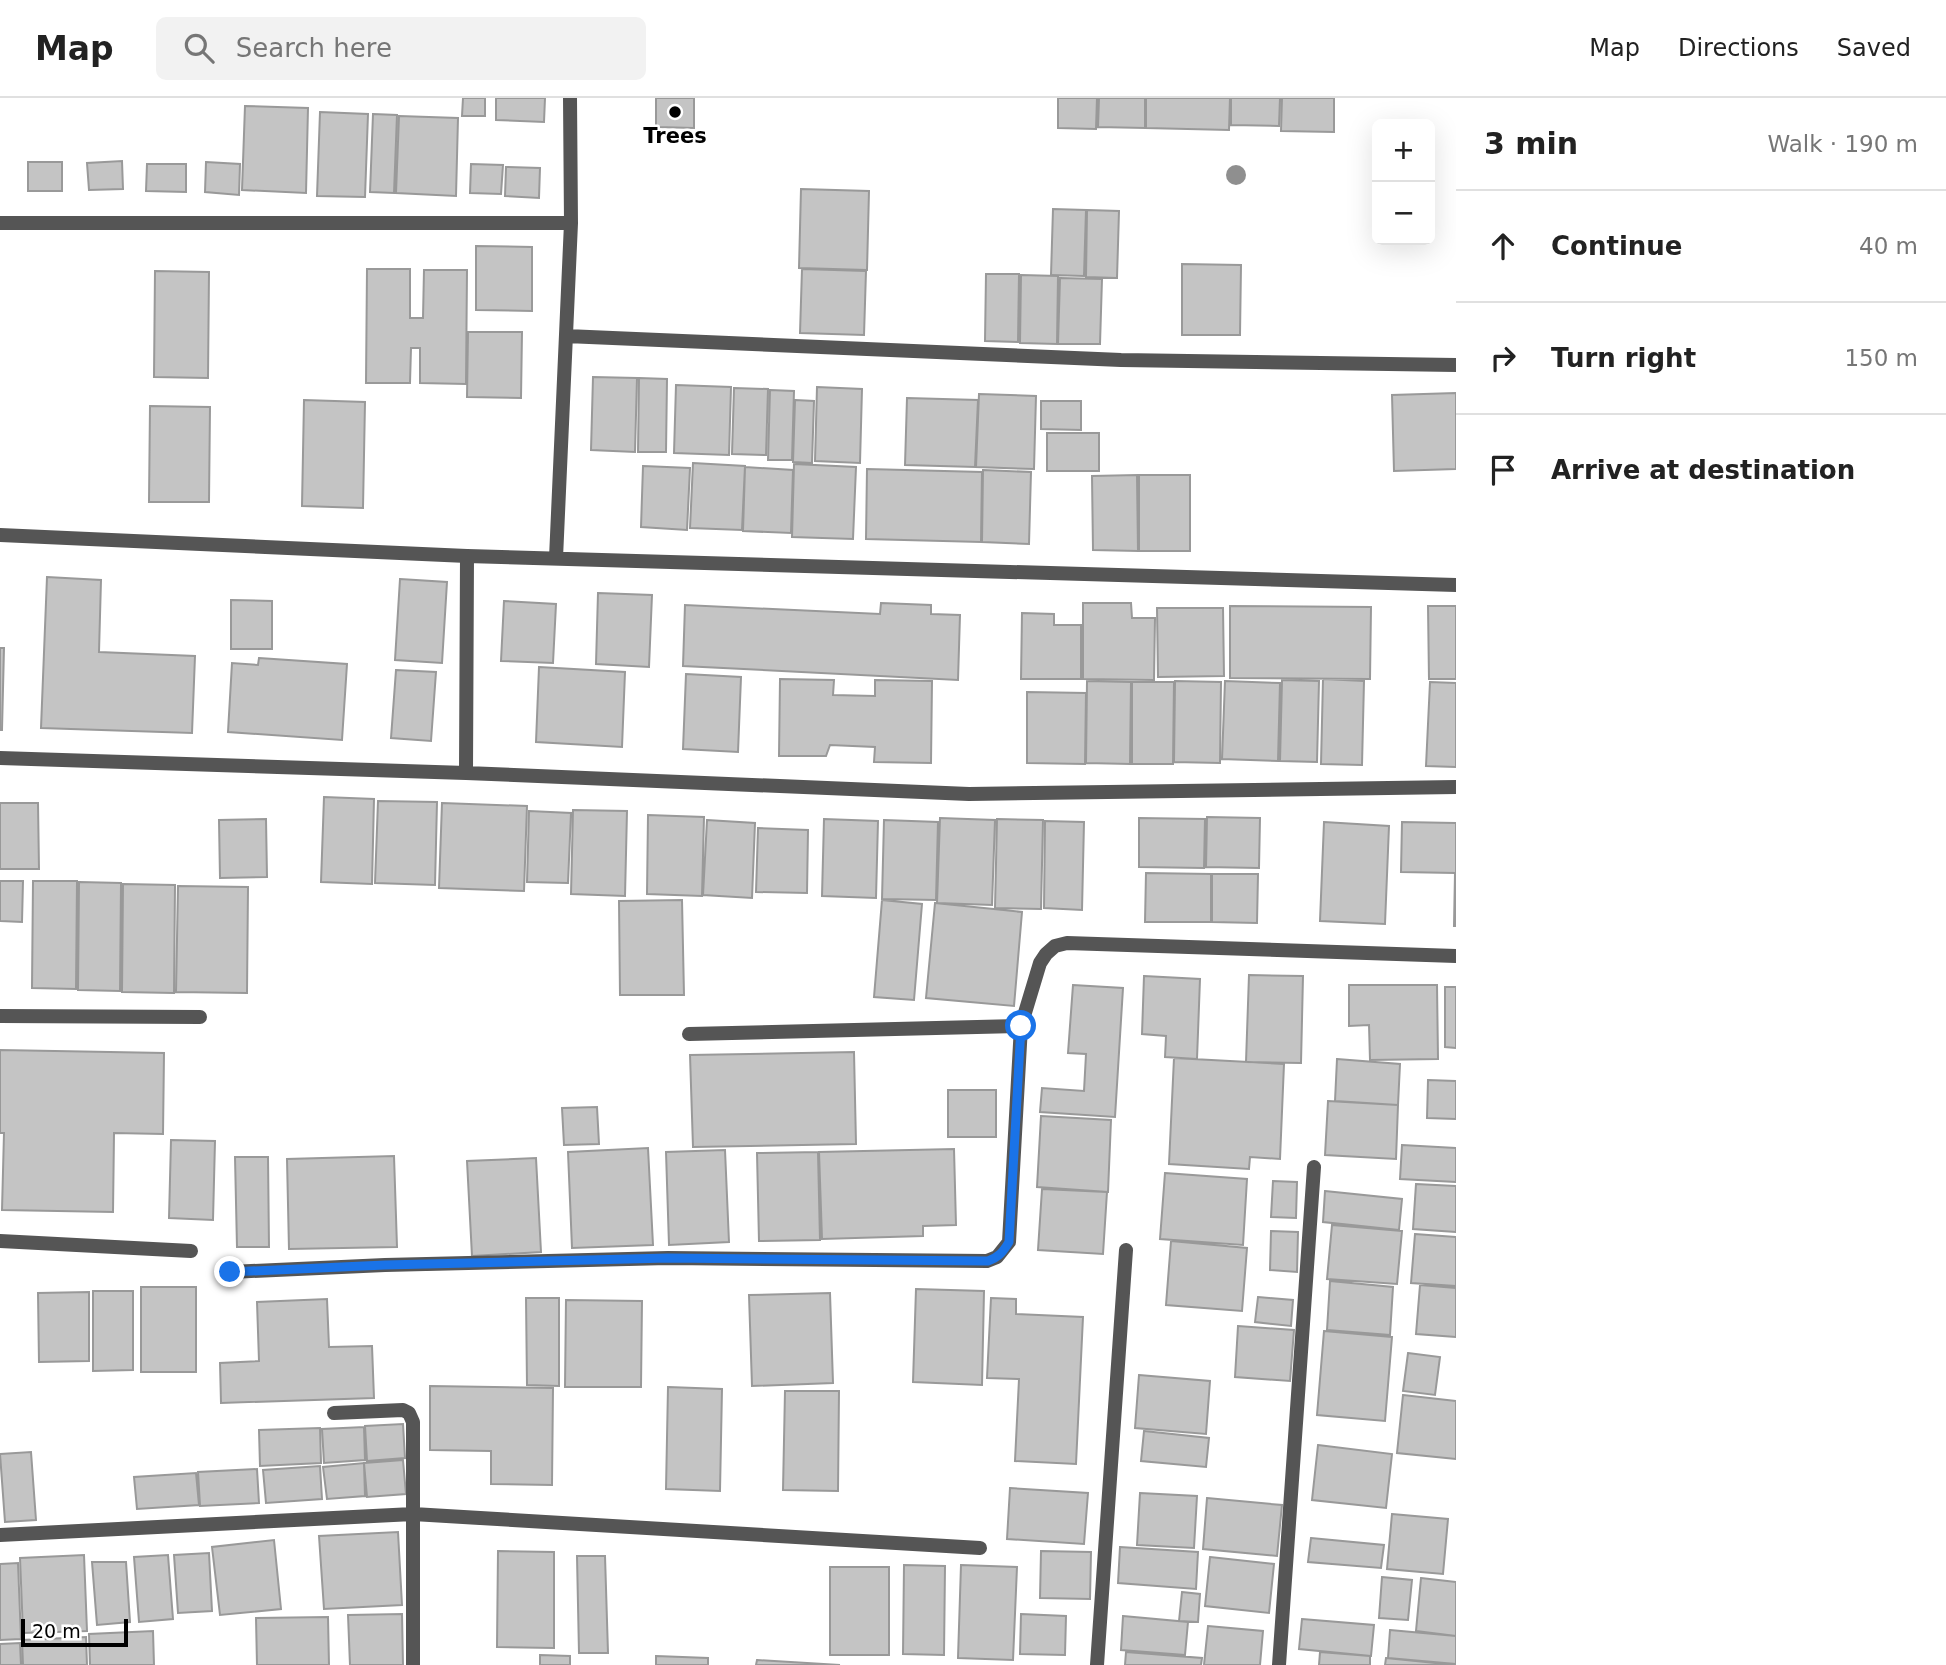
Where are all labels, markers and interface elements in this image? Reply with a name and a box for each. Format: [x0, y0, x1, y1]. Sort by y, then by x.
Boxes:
search box [156, 17, 646, 80]
text: Map [35, 29, 114, 68]
icon: search [180, 29, 218, 67]
text: Search here [236, 33, 392, 63]
text: Map [1589, 34, 1640, 62]
text: Directions [1678, 34, 1799, 62]
text: Saved [1837, 34, 1911, 62]
marker: Trees [667, 104, 683, 120]
map controls [1372, 119, 1435, 245]
button: + [1372, 119, 1435, 182]
place label: Trees [643, 124, 707, 148]
text: 3 min [1484, 126, 1578, 161]
text: Walk · 190 m [1767, 131, 1918, 157]
button: − [1372, 182, 1435, 245]
icon: ahead [1484, 227, 1522, 265]
text: Continue [1551, 231, 1682, 261]
text: 40 m [1859, 233, 1918, 259]
icon: right [1484, 339, 1522, 377]
text: Turn right [1551, 343, 1696, 373]
text: 150 m [1844, 345, 1918, 371]
icon: arrive [1484, 451, 1522, 489]
text: Arrive at destination [1551, 455, 1855, 485]
route start [1005, 1010, 1036, 1041]
route end [214, 1256, 245, 1287]
scale bar [21, 1616, 128, 1648]
text: 20 m [32, 1620, 81, 1642]

